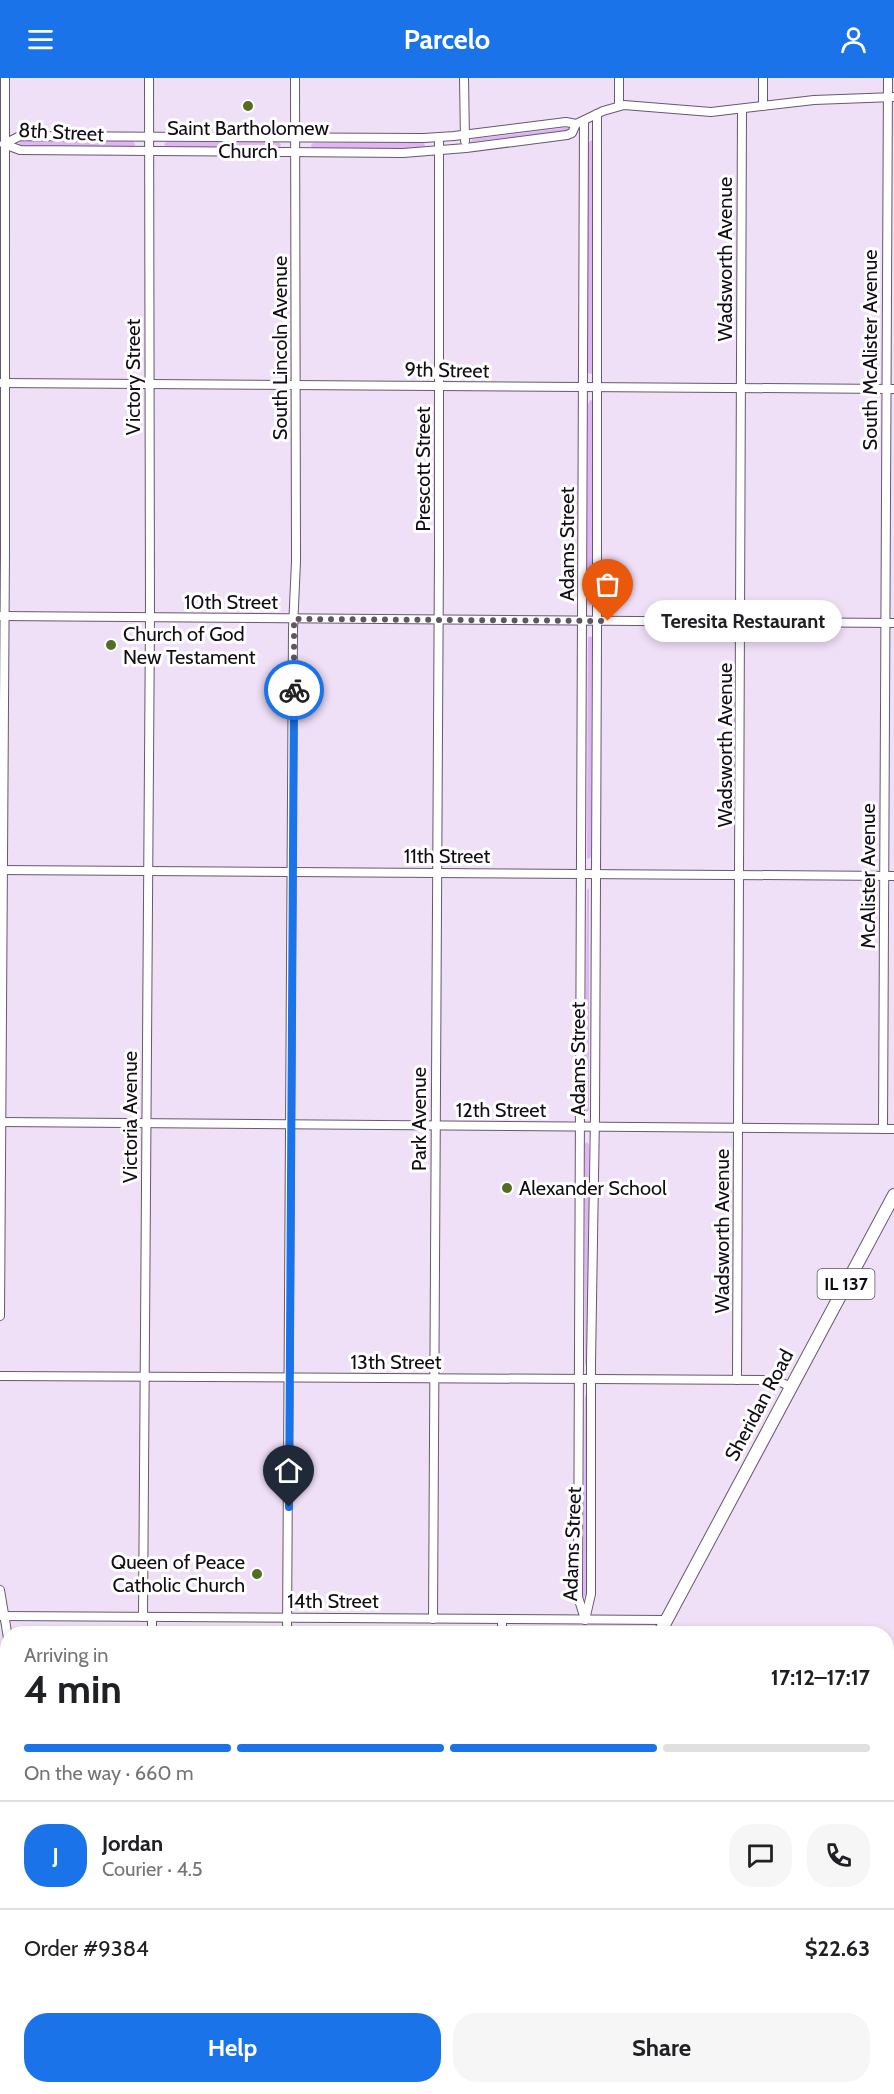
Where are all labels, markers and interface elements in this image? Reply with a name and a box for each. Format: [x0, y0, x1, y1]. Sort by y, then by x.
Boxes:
icon: menu [24, 23, 57, 56]
text: Parcelo [404, 23, 490, 56]
icon: person [837, 23, 870, 56]
marker: Saint Bartholomew Church [241, 99, 255, 113]
place label: Saint Bartholomew Church [167, 116, 330, 163]
street label: 8th Street [18, 118, 105, 146]
street label: Wadsworth Avenue [713, 177, 737, 341]
street label: South McAlister Avenue [858, 250, 882, 450]
street label: South Lincoln Avenue [268, 256, 292, 440]
street label: Victory Street [121, 319, 145, 435]
street label: 9th Street [404, 357, 490, 383]
street label: Prescott Street [411, 406, 435, 532]
street label: Adams Street [555, 486, 579, 601]
pin [582, 559, 633, 621]
icon: bag [591, 568, 624, 601]
street label: 10th Street [184, 590, 278, 614]
callout: Teresita Restaurant [644, 600, 842, 642]
text: Teresita Restaurant [661, 609, 825, 633]
place label: Church of God New Testament [123, 622, 256, 669]
marker: Church of God New Testament [104, 638, 118, 652]
courier [264, 660, 324, 720]
street label: Wadsworth Avenue [713, 663, 737, 827]
icon: bike [278, 674, 311, 707]
street label: McAlister Avenue [856, 803, 880, 949]
street label: 11th Street [404, 844, 491, 868]
street label: Adams Street [566, 1001, 590, 1116]
street label: Victoria Avenue [118, 1051, 142, 1183]
street label: Park Avenue [407, 1067, 431, 1171]
street label: 12th Street [456, 1098, 546, 1122]
street label: Wadsworth Avenue [710, 1149, 734, 1313]
place label: Alexander School [519, 1176, 667, 1200]
marker: Alexander School [500, 1181, 514, 1195]
road number: IL 137 [818, 1269, 874, 1299]
street label: Sheridan Road [720, 1345, 798, 1465]
street label: 13th Street [351, 1350, 442, 1374]
pin [263, 1445, 314, 1507]
icon: home [272, 1454, 305, 1487]
street label: Adams Street [558, 1486, 586, 1602]
place label: Queen of Peace Catholic Church [111, 1550, 245, 1597]
marker: Queen of Peace Catholic Church [250, 1567, 264, 1581]
street label: 14th Street [287, 1589, 379, 1613]
text: Arriving in [24, 1643, 108, 1667]
text: 17:12–17:17 [771, 1664, 870, 1691]
text: 4 min [24, 1665, 122, 1713]
text: On the way · 660 m [24, 1761, 193, 1785]
button: chat [729, 1824, 792, 1887]
button: phone [807, 1824, 870, 1887]
text: Jordan [102, 1830, 163, 1857]
text: J [52, 1842, 59, 1869]
text: Courier · 4.5 [102, 1857, 203, 1881]
text: Order #9384 [24, 1935, 149, 1962]
text: $22.63 [805, 1935, 870, 1962]
button: Help [24, 2013, 441, 2082]
button: Share [453, 2013, 870, 2082]

